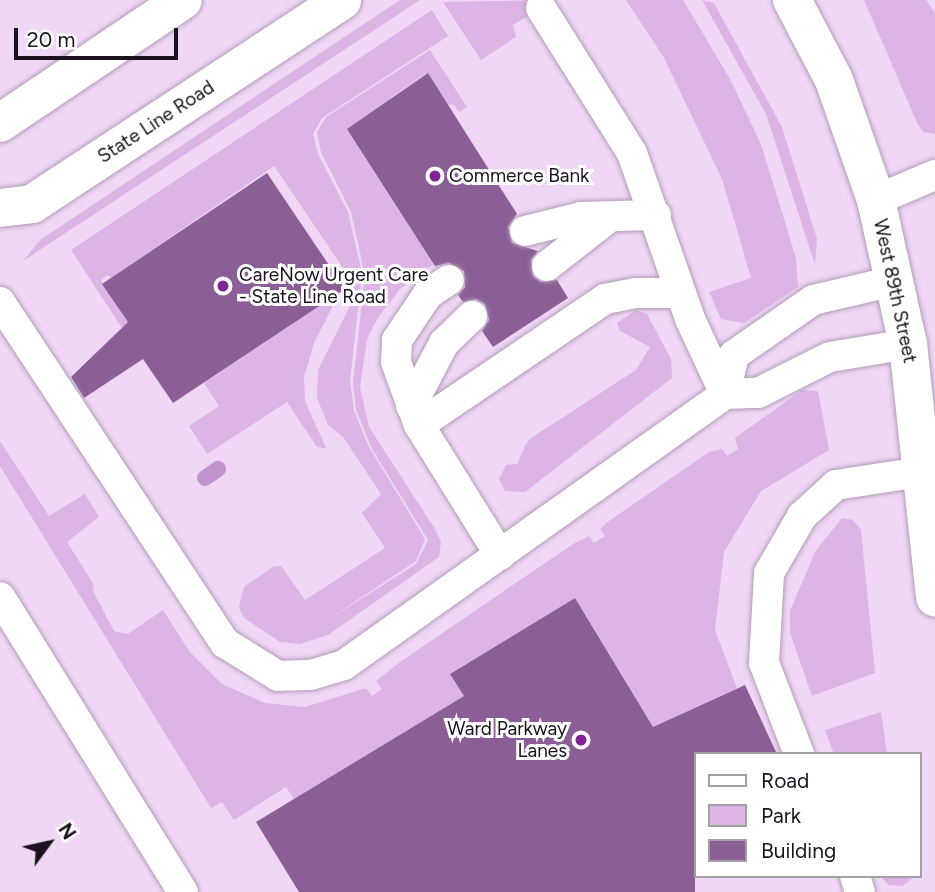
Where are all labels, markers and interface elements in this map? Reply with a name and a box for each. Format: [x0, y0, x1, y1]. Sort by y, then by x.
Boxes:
scale bar [18, 14, 182, 58]
text: 20 m [27, 27, 75, 52]
street label: State Line Road [93, 76, 219, 168]
place label: Commerce Bank [449, 165, 589, 187]
marker: Commerce Bank [427, 168, 443, 184]
street label: West 89th Street [869, 217, 921, 365]
place label: CareNow Urgent Care - State Line Road [239, 264, 428, 308]
marker: CareNow Urgent Care - State Line Road [213, 276, 233, 296]
place label: Ward Parkway Lanes [447, 718, 567, 762]
marker: Ward Parkway Lanes [573, 732, 589, 748]
legend [694, 752, 921, 878]
text: Road [761, 768, 809, 793]
text: Park [761, 803, 801, 828]
north arrow [14, 808, 84, 878]
text: N [53, 819, 81, 844]
text: Building [761, 838, 836, 863]

